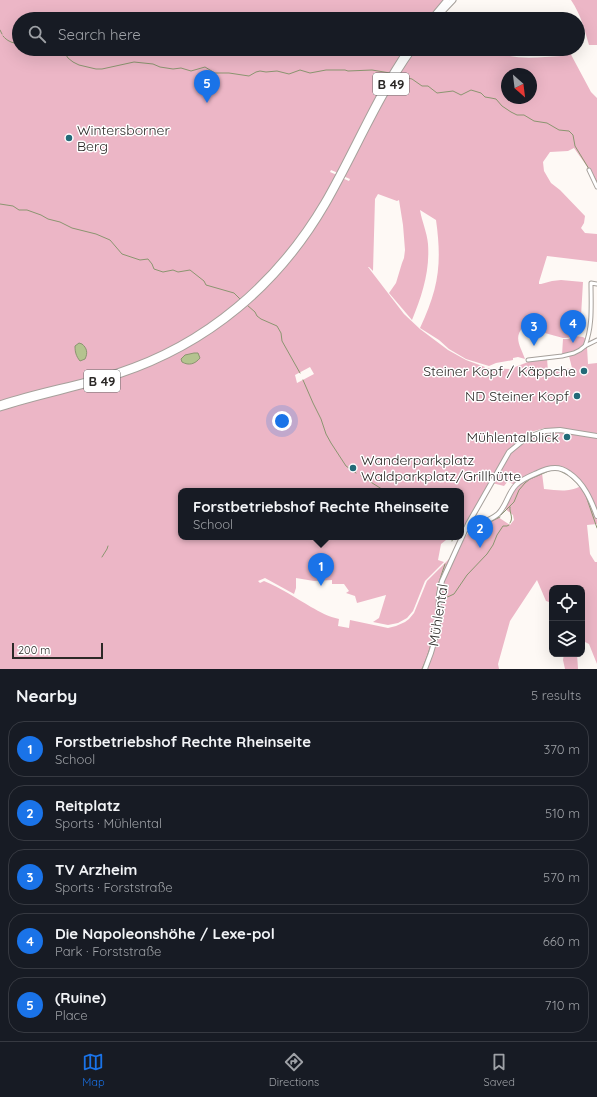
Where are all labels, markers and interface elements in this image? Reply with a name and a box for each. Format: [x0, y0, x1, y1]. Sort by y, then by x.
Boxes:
search box [12, 12, 585, 56]
icon: search [26, 23, 48, 45]
text: Search here [58, 25, 141, 44]
north arrow [501, 68, 537, 104]
pin: 5 [194, 70, 220, 103]
road number: B 49 [373, 73, 409, 95]
place label: Wintersborner Berg [77, 121, 170, 155]
marker: Wintersborner Berg [64, 133, 74, 143]
pin: 4 [560, 310, 586, 343]
pin: 3 [521, 313, 547, 346]
place label: Steiner Kopf / Käppche [423, 362, 576, 380]
marker: Steiner Kopf / Käppche [579, 366, 589, 376]
road number: B 49 [84, 370, 120, 392]
place label: ND Steiner Kopf [465, 387, 569, 405]
marker: ND Steiner Kopf [572, 391, 582, 401]
your location [272, 411, 292, 431]
place label: Mühlentalblick [467, 428, 559, 446]
marker: Mühlentalblick [562, 432, 572, 442]
place label: Wanderparkplatz Waldparkplatz/Grillhütte [361, 451, 521, 485]
marker: Wanderparkplatz Waldparkplatz/Grillhütte [348, 463, 358, 473]
popup [178, 488, 464, 540]
text: Forstbetriebshof Rechte Rheinseite [193, 497, 449, 516]
pin: 2 [467, 515, 493, 548]
text: School [193, 516, 233, 532]
pin: 1 [308, 553, 334, 586]
street label: Mühlental [424, 582, 452, 648]
map controls [549, 585, 585, 657]
button: locate [549, 585, 585, 621]
button: layers [549, 621, 585, 657]
scale bar [12, 641, 103, 660]
text: 200 m [18, 643, 50, 657]
text: Nearby [16, 685, 77, 706]
text: 5 results [531, 687, 581, 703]
text: Forstbetriebshof Rechte Rheinseite [55, 732, 311, 751]
text: 1 [27, 741, 33, 757]
text: 370 m [543, 741, 580, 757]
text: School [55, 751, 95, 767]
text: Reitplatz [55, 796, 120, 815]
text: 2 [26, 805, 34, 821]
text: 510 m [545, 805, 580, 821]
text: Sports · Mühlental [55, 815, 162, 831]
text: TV Arzheim [55, 860, 137, 879]
text: 3 [27, 869, 33, 885]
text: 570 m [543, 869, 580, 885]
text: Sports · Forststraße [55, 879, 173, 895]
text: Die Napoleonshöhe / Lexe-pol [55, 924, 275, 943]
text: 4 [26, 933, 34, 949]
text: 660 m [543, 933, 580, 949]
text: Park · Forststraße [55, 943, 161, 959]
text: (Ruine) [55, 988, 106, 1007]
text: 5 [26, 997, 34, 1013]
text: 710 m [545, 997, 580, 1013]
text: Place [55, 1007, 88, 1023]
tab: Map [82, 1051, 105, 1089]
tab: Directions [269, 1051, 319, 1089]
tab: Saved [483, 1051, 515, 1089]

